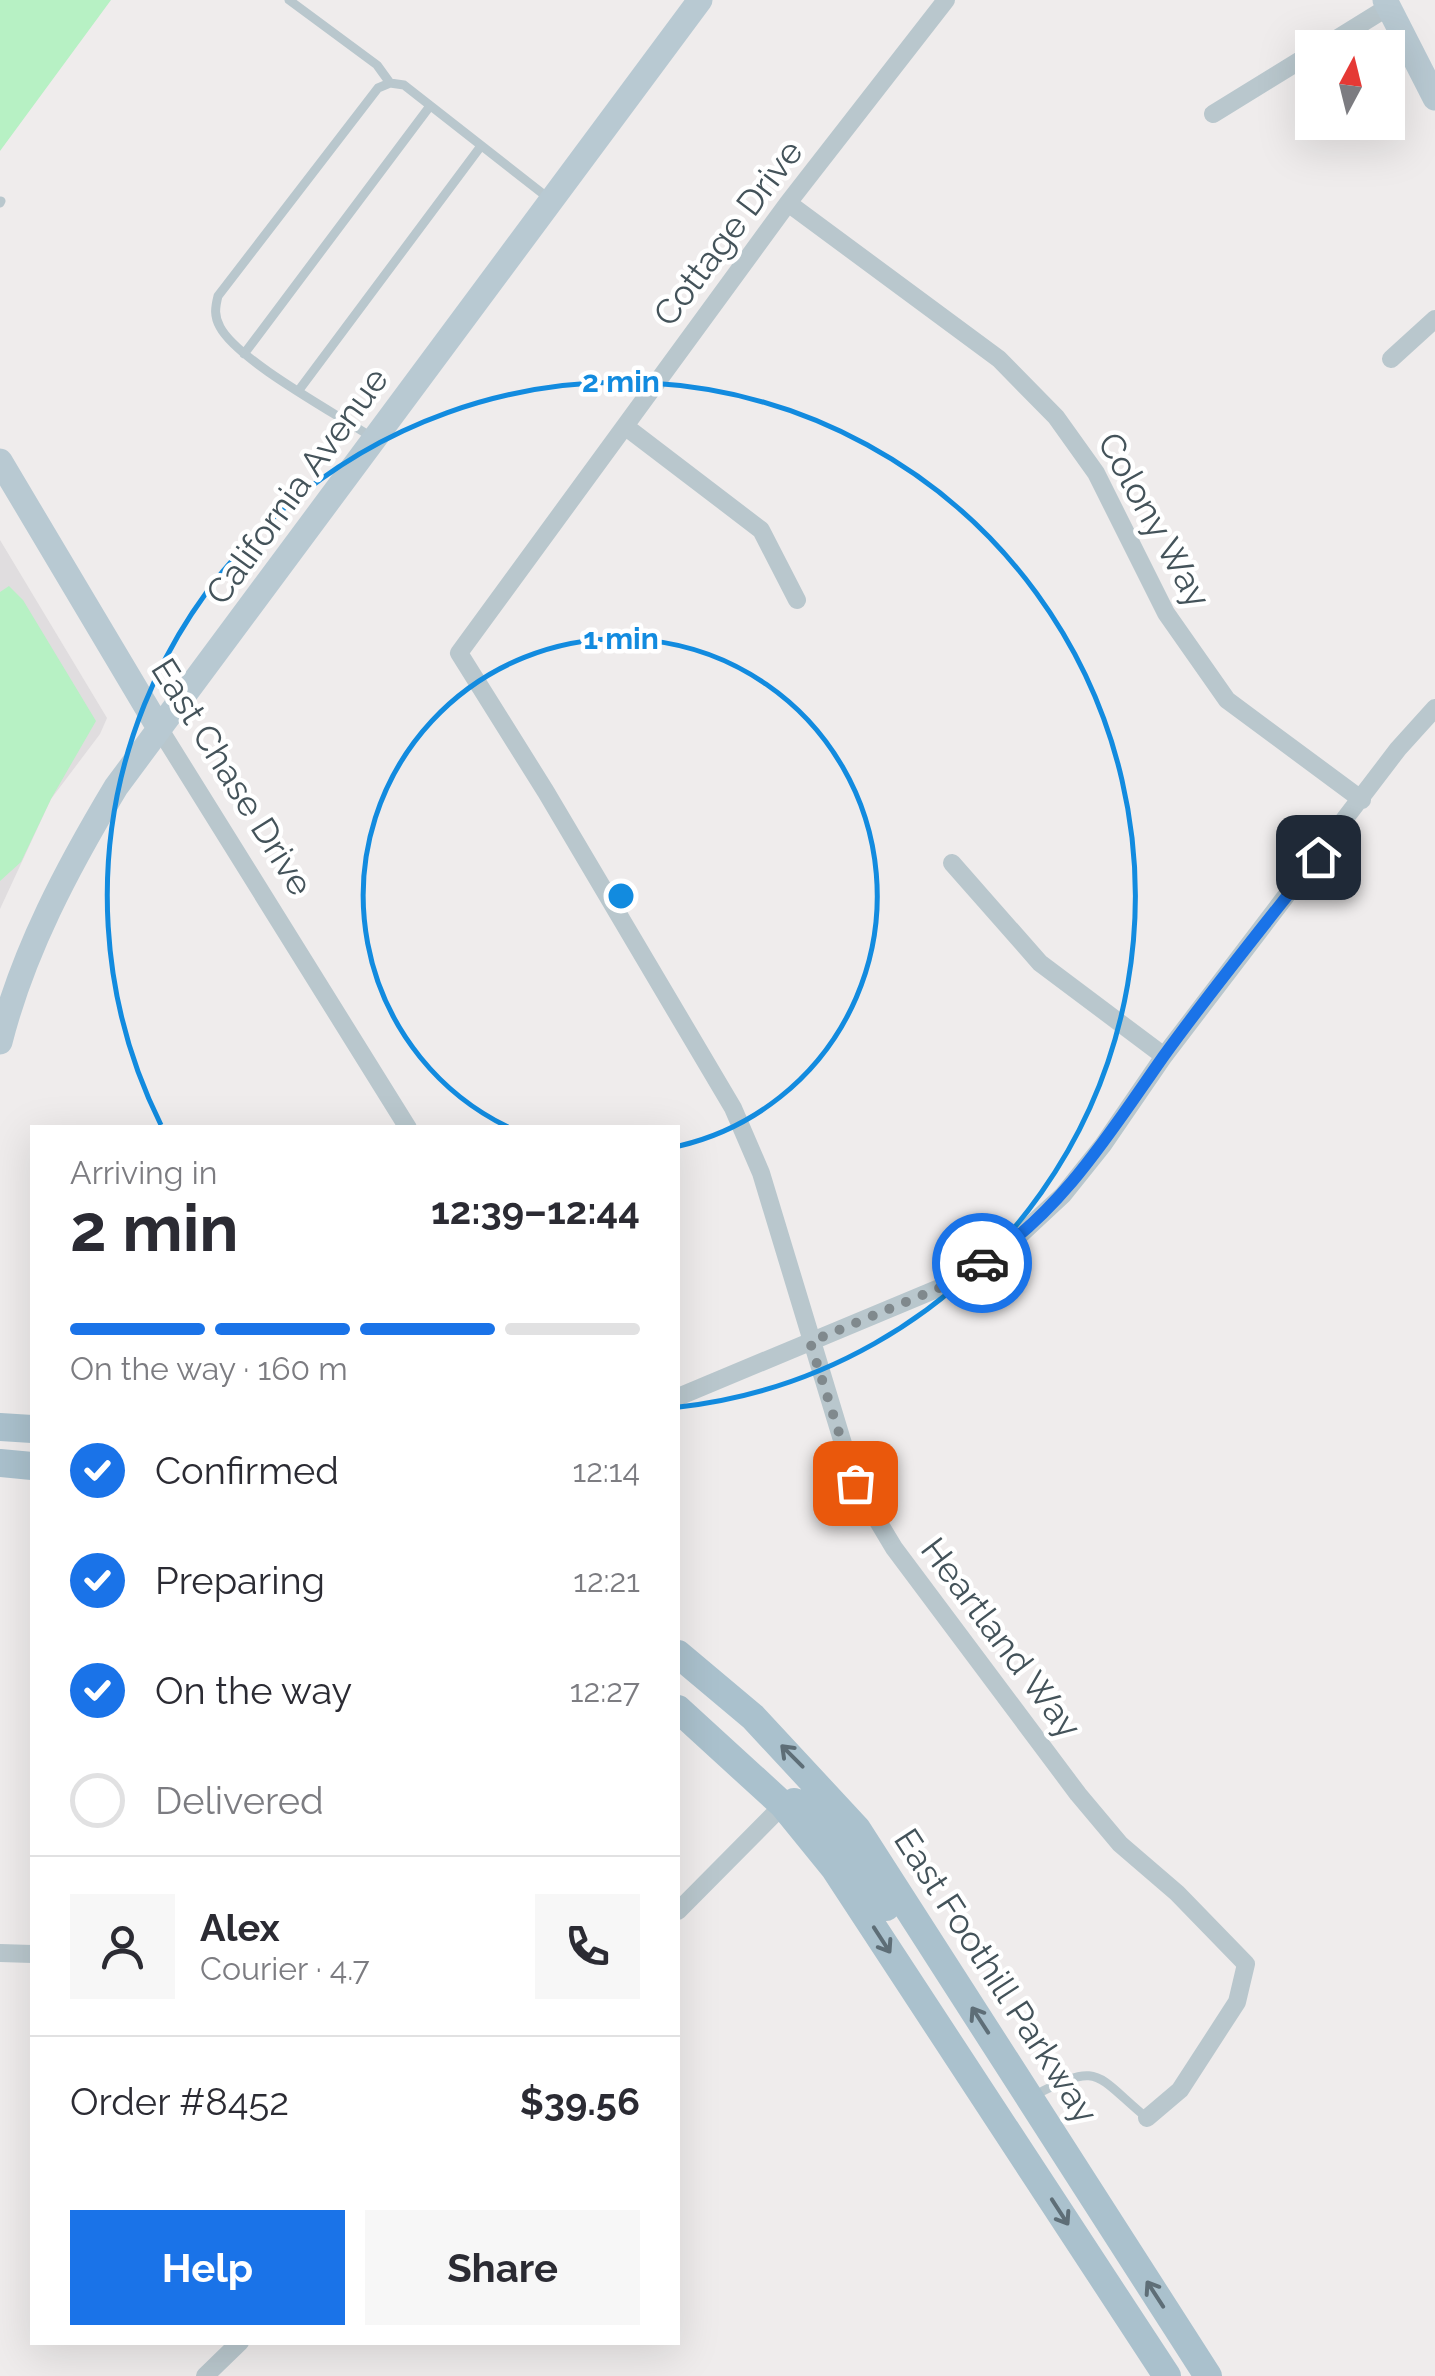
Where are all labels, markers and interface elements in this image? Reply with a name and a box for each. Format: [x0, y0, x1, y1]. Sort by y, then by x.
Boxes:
north arrow [1295, 30, 1405, 140]
map controls [1295, 30, 1405, 140]
street label: Cottage Drive [645, 132, 811, 334]
street label: California Avenue [197, 360, 396, 612]
text: 2 min [582, 364, 660, 399]
street label: Colony Way [1090, 425, 1219, 614]
text: 1 min [583, 621, 659, 656]
street label: East Chase Drive [143, 651, 322, 903]
pin [1276, 815, 1361, 900]
icon: home [1291, 830, 1346, 885]
centre of rings [603, 878, 639, 914]
text: Arriving in [70, 1154, 217, 1191]
text: 12:39–12:44 [431, 1188, 640, 1233]
text: 2 min [70, 1190, 239, 1266]
courier [932, 1213, 1032, 1313]
icon: car [955, 1236, 1010, 1291]
text: On the way · 160 m [70, 1350, 348, 1387]
pin [813, 1441, 898, 1526]
icon: check [70, 1443, 125, 1498]
text: Confirmed [155, 1448, 339, 1493]
text: 12:14 [572, 1452, 640, 1489]
icon: bag [828, 1456, 883, 1511]
street label: Heartland Way [913, 1530, 1090, 1746]
icon: check [70, 1553, 125, 1608]
text: Preparing [155, 1558, 325, 1603]
text: 12:21 [573, 1562, 640, 1599]
icon: check [70, 1663, 125, 1718]
text: On the way [155, 1668, 352, 1713]
text: 12:27 [570, 1672, 640, 1709]
one-way arrow [780, 1745, 804, 1769]
text: Delivered [155, 1778, 324, 1823]
street label: East Foothill Parkway [886, 1821, 1107, 2130]
button: person [70, 1894, 175, 1999]
button: phone [535, 1894, 640, 1999]
text: Alex [200, 1905, 280, 1950]
one-way arrow [871, 1926, 892, 1954]
text: Courier · 4.7 [200, 1950, 370, 1987]
one-way arrow [969, 2007, 990, 2035]
text: Order #8452 [70, 2079, 289, 2124]
text: $39.56 [520, 2079, 640, 2124]
one-way arrow [1049, 2198, 1070, 2226]
button: Help [70, 2210, 345, 2325]
button: Share [365, 2210, 640, 2325]
one-way arrow [1145, 2280, 1166, 2309]

